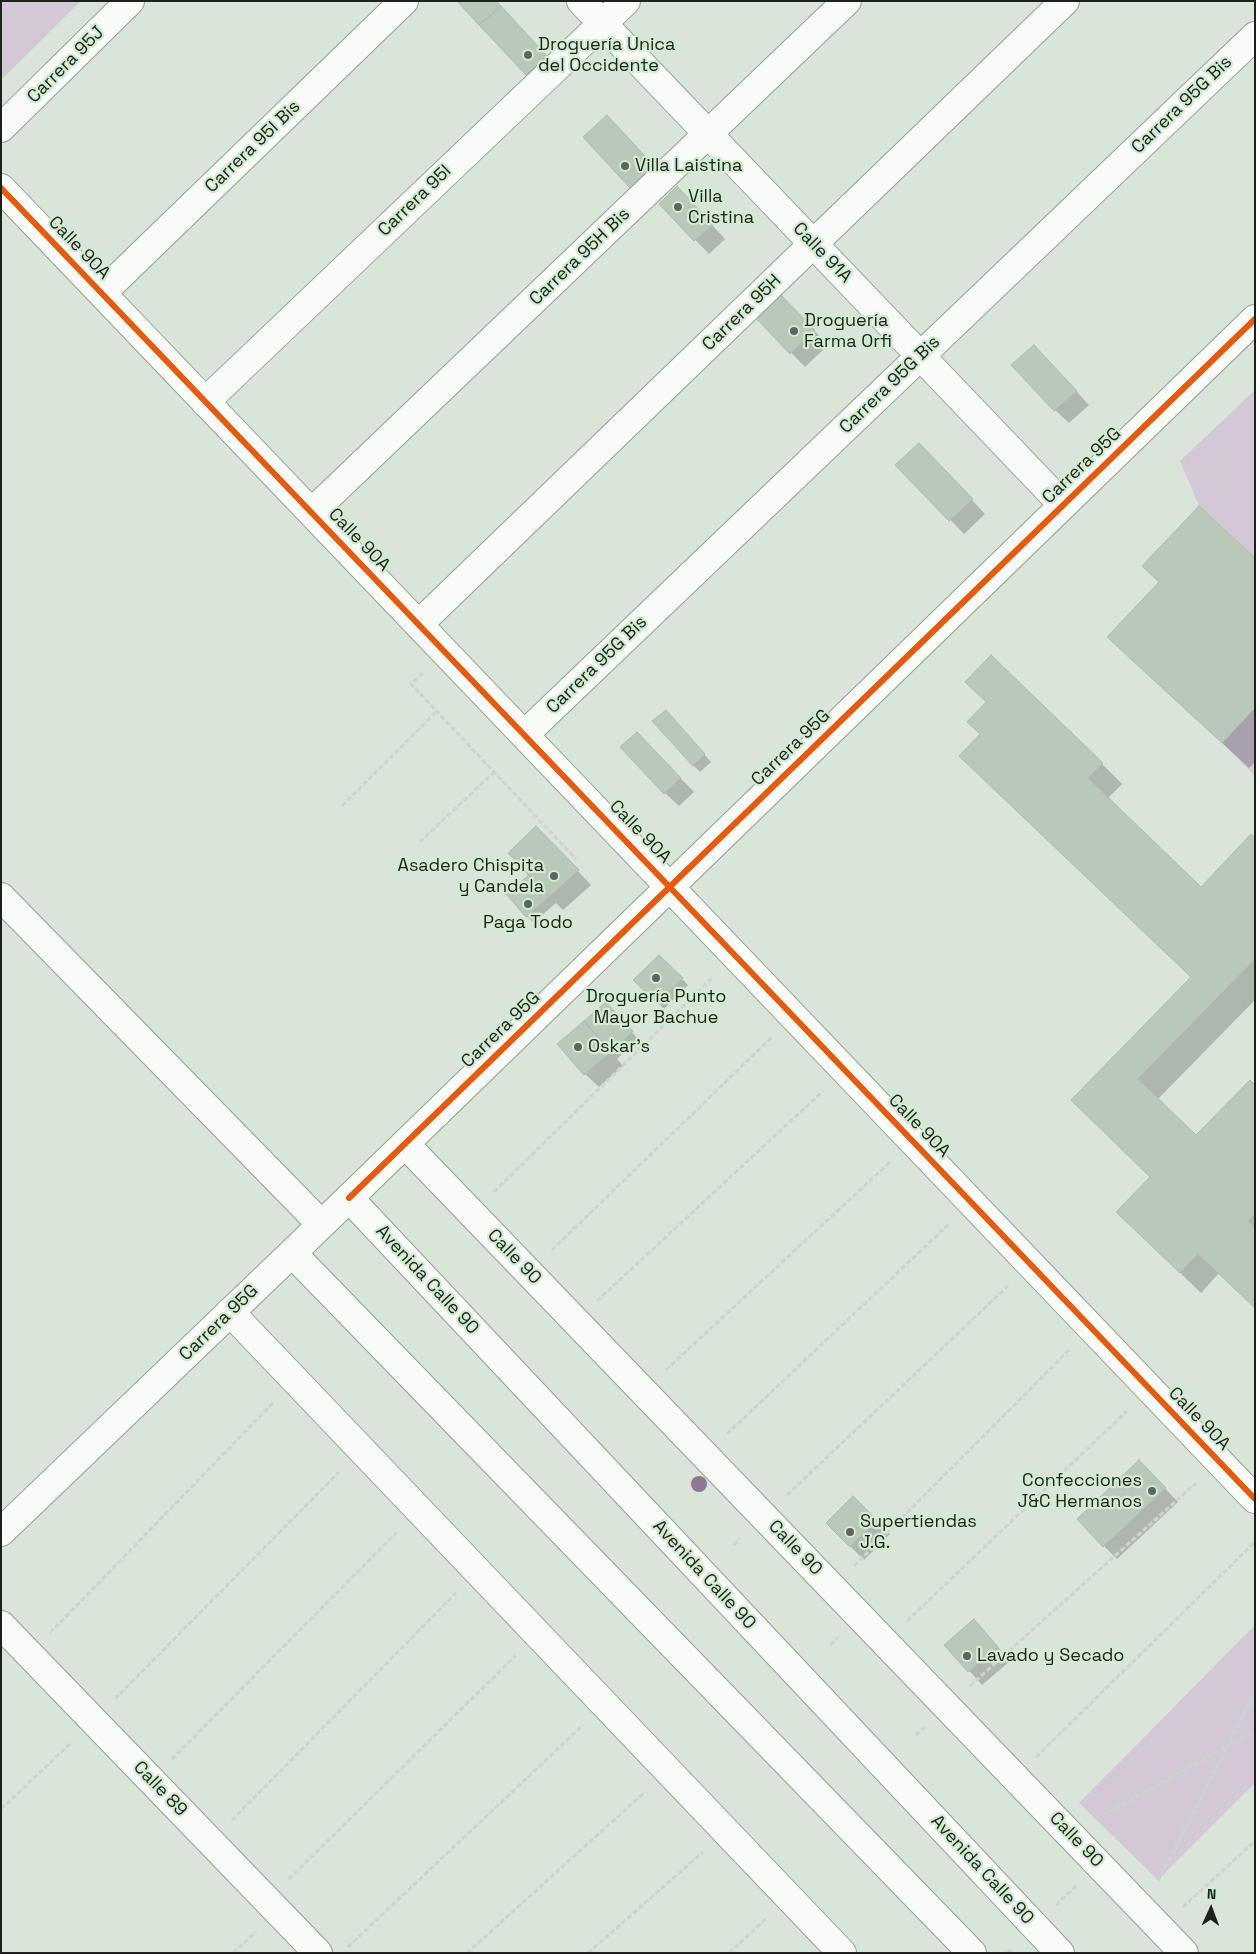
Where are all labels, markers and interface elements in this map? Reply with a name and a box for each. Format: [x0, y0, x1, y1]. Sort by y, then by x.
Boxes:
street label: Carrera 95J [23, 22, 109, 108]
place label: Droguería Unica del Occidente [538, 34, 675, 76]
marker: Droguería Unica del Occidente [522, 49, 534, 61]
street label: Carrera 95G Bis [1127, 52, 1237, 158]
street label: Carrera 95I Bis [201, 96, 305, 198]
place label: Villa Laistina [635, 155, 742, 177]
marker: Villa Laistina [619, 160, 631, 172]
street label: Carrera 95I [374, 161, 456, 241]
place label: Villa Cristina [688, 186, 754, 228]
marker: Villa Cristina [672, 201, 684, 213]
street label: Carrera 95H Bis [525, 204, 635, 310]
street label: Calle 90A [43, 212, 115, 284]
street label: Calle 91A [788, 218, 856, 288]
street label: Carrera 95H [698, 270, 786, 356]
place label: Droguería Farma Orfi [804, 310, 892, 352]
marker: Droguería Farma Orfi [788, 325, 800, 337]
street label: Carrera 95G Bis [835, 332, 945, 438]
street label: Carrera 95G [1038, 423, 1126, 509]
street label: Calle 90A [323, 504, 395, 576]
street label: Carrera 95G Bis [542, 612, 652, 718]
street label: Carrera 95G [747, 705, 835, 791]
street label: Calle 90A [604, 796, 676, 868]
place label: Asadero Chispita y Candela [398, 855, 544, 898]
marker: Asadero Chispita y Candela [548, 870, 560, 882]
marker: Paga Todo [522, 898, 534, 910]
place label: Paga Todo [483, 912, 573, 934]
marker: Droguería Punto Mayor Bachue [650, 972, 662, 984]
place label: Droguería Punto Mayor Bachue [586, 986, 726, 1028]
street label: Carrera 95G [457, 987, 545, 1073]
place label: Oskar's [588, 1036, 650, 1058]
marker: Oskar's [572, 1041, 584, 1053]
street label: Calle 90A [883, 1090, 955, 1162]
street label: Avenida Calle 90 [371, 1221, 483, 1339]
street label: Calle 90 [482, 1225, 546, 1289]
street label: Carrera 95G [175, 1280, 263, 1366]
street label: Calle 90A [1163, 1383, 1235, 1455]
place label: Confecciones J&C Hermanos [1018, 1470, 1142, 1512]
marker: Confecciones J&C Hermanos [1146, 1485, 1158, 1497]
place label: Supertiendas J.G. [860, 1511, 977, 1554]
street label: Avenida Calle 90 [648, 1516, 760, 1634]
street label: Calle 90 [763, 1516, 827, 1580]
marker: Supertiendas J.G. [844, 1526, 856, 1538]
place label: Lavado y Secado [977, 1645, 1124, 1667]
marker: Lavado y Secado [961, 1650, 973, 1662]
street label: Calle 89 [129, 1757, 191, 1821]
street label: Calle 90 [1044, 1808, 1108, 1872]
street label: Avenida Calle 90 [926, 1811, 1038, 1929]
north arrow [1186, 1884, 1236, 1934]
text: N [1207, 1885, 1217, 1903]

